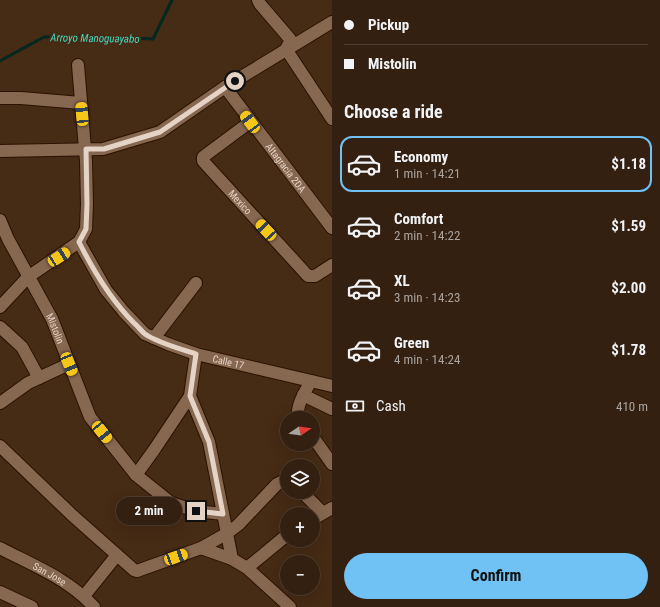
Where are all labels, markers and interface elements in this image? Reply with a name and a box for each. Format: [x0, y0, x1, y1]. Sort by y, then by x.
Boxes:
text: Pickup [368, 16, 409, 34]
water label: Arroyo Manoguayabo [49, 31, 140, 46]
text: Mistolin [368, 55, 417, 73]
route start [226, 72, 244, 90]
text: Choose a ride [344, 101, 443, 122]
car [75, 102, 89, 126]
car [238, 109, 262, 135]
street label: Altagracia 2DA [264, 141, 308, 195]
icon: car [346, 146, 382, 182]
text: Economy [394, 148, 448, 166]
text: $1.18 [611, 155, 646, 173]
text: 1 min · 14:21 [394, 166, 460, 181]
street label: Mexico [226, 188, 254, 217]
icon: car [346, 208, 382, 244]
text: Comfort [394, 210, 443, 228]
car [253, 217, 279, 243]
text: $1.59 [611, 217, 646, 235]
text: 2 min · 14:22 [394, 228, 460, 243]
car [46, 245, 72, 269]
icon: car [346, 270, 382, 306]
text: XL [394, 272, 410, 290]
text: $2.00 [611, 279, 646, 297]
text: 3 min · 14:23 [394, 290, 460, 305]
street label: Mistolin [44, 312, 66, 346]
icon: car [346, 332, 382, 368]
text: Green [394, 334, 429, 352]
text: $1.78 [611, 341, 646, 359]
car [59, 351, 79, 377]
text: 4 min · 14:24 [394, 352, 460, 367]
street label: Calle 17 [211, 353, 245, 371]
icon: cash [344, 395, 366, 417]
text: Cash [376, 397, 406, 415]
text: 410 m [616, 399, 648, 414]
north arrow [280, 411, 320, 451]
map controls [280, 411, 320, 595]
car [90, 419, 114, 445]
button: layers [280, 459, 320, 499]
callout: 2 min [116, 497, 182, 525]
route end [187, 502, 205, 520]
text: 2 min [135, 503, 163, 518]
button: + [280, 507, 320, 547]
car [163, 547, 189, 567]
button: Confirm [344, 553, 648, 599]
button: − [280, 555, 320, 595]
street label: San Jose [31, 561, 68, 588]

